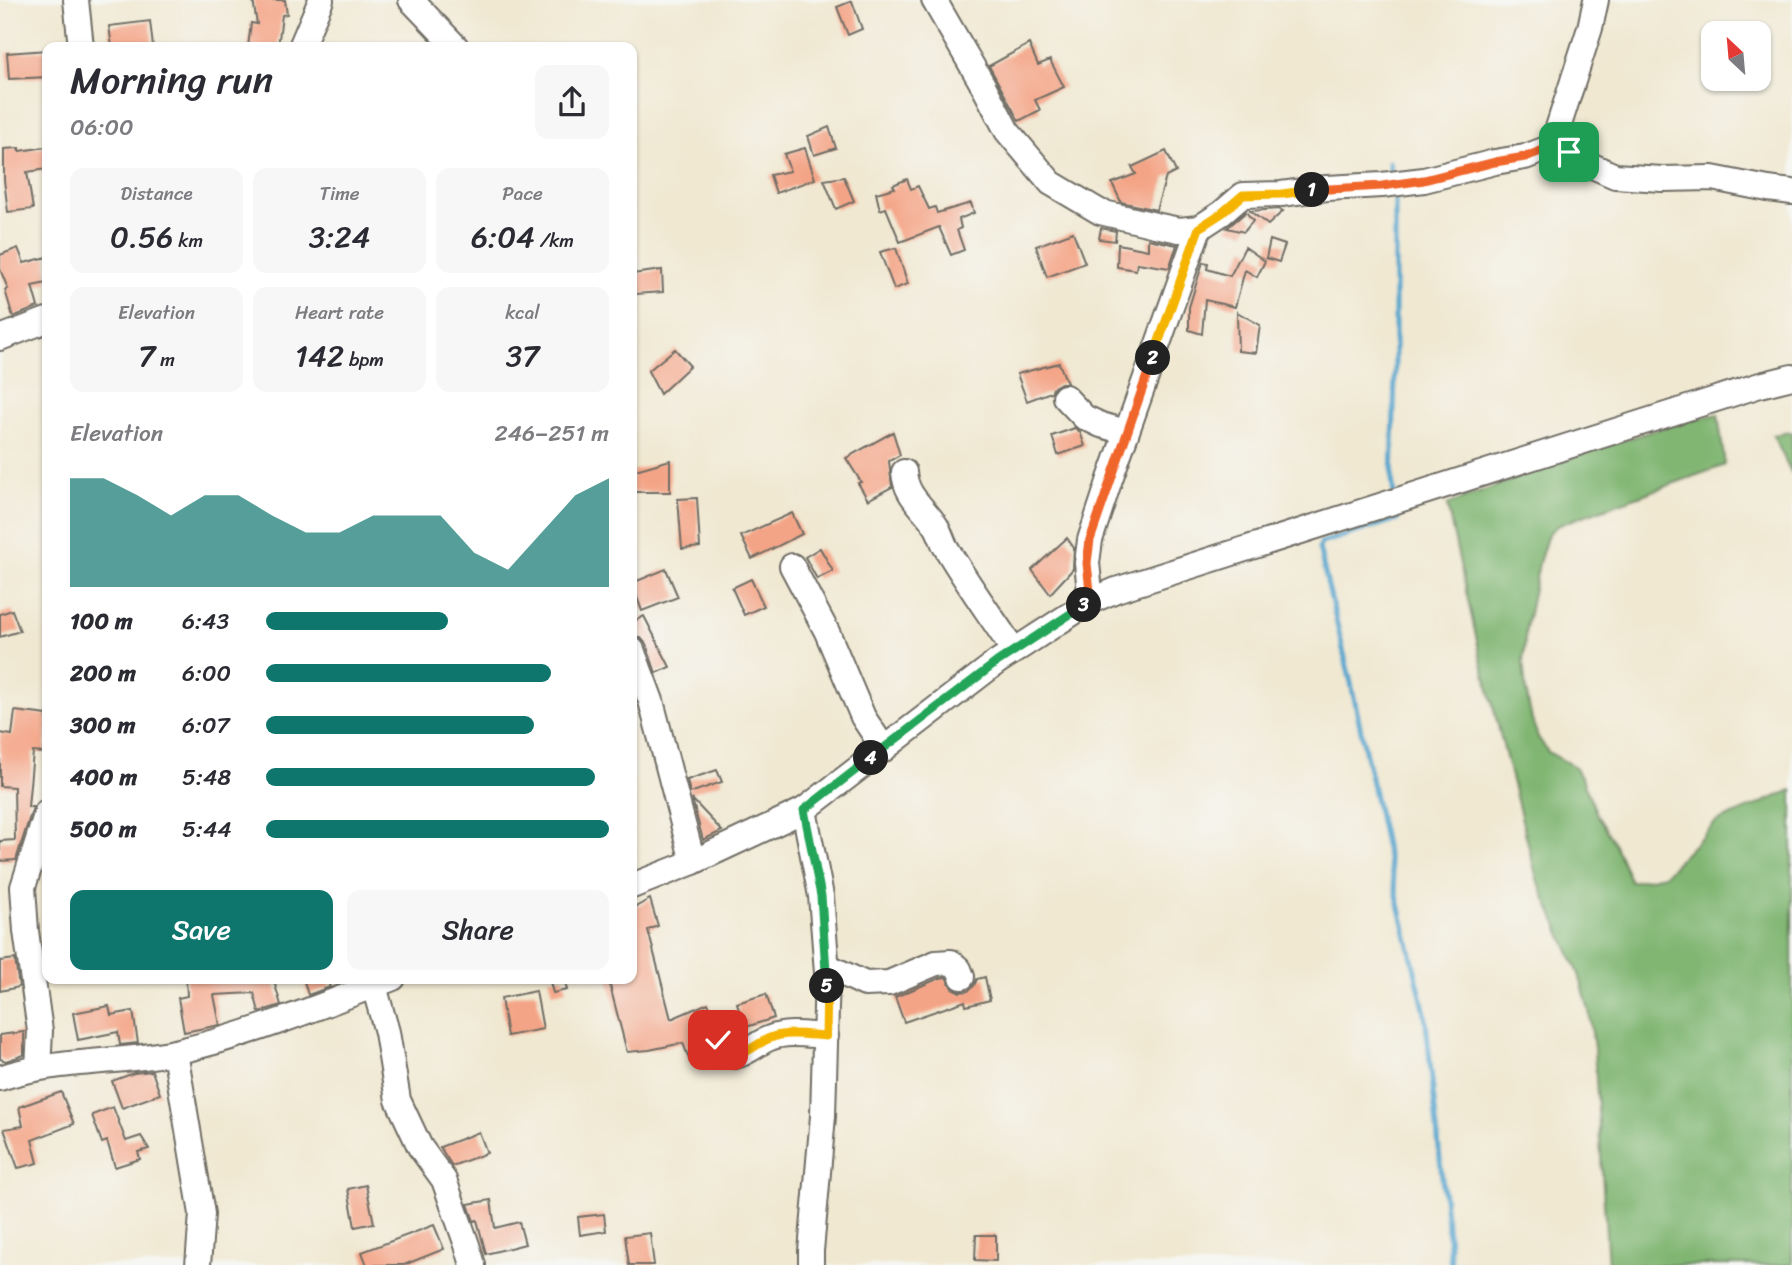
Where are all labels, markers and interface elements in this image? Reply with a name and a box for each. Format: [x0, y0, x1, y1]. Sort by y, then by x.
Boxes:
north arrow [1701, 21, 1771, 91]
map controls [1701, 21, 1771, 91]
text: Morning run [70, 47, 273, 114]
button: share [535, 65, 609, 139]
text: 06:00 [70, 107, 134, 148]
pin [1539, 122, 1599, 182]
icon: arrive [1550, 133, 1588, 171]
pin: 1 [1294, 172, 1330, 208]
text: 1 [1307, 173, 1316, 206]
text: Distance [120, 177, 193, 210]
text: Time [319, 177, 360, 210]
text: Pace [502, 177, 543, 210]
text: 0.56 [110, 210, 173, 264]
text: 3:24 [309, 210, 370, 264]
text: 6:04 [471, 210, 535, 264]
text: km [173, 224, 203, 257]
text: /km [535, 224, 574, 257]
text: Elevation [118, 296, 195, 329]
text: Heart rate [295, 296, 384, 329]
text: kcal [505, 296, 540, 329]
text: 7 [138, 329, 155, 383]
text: 142 [295, 329, 344, 383]
text: 37 [506, 329, 539, 383]
pin: 2 [1136, 340, 1170, 376]
text: 2 [1147, 341, 1158, 374]
text: m [155, 343, 175, 376]
text: bpm [344, 343, 384, 376]
text: Elevation [70, 413, 163, 454]
text: 246–251 m [494, 413, 609, 454]
pin: 3 [1066, 588, 1102, 622]
text: 3 [1078, 588, 1089, 621]
text: 100 m [70, 601, 133, 642]
text: 6:43 [182, 601, 229, 642]
text: 200 m [70, 653, 136, 694]
text: 6:00 [182, 653, 231, 694]
text: 300 m [70, 705, 135, 746]
text: 6:07 [182, 705, 230, 746]
pin: 4 [854, 740, 888, 776]
text: 4 [865, 741, 876, 774]
text: 400 m [70, 757, 137, 798]
text: 5:48 [182, 757, 231, 798]
text: 500 m [70, 809, 137, 850]
text: 5:44 [182, 809, 232, 850]
button: Save [70, 890, 333, 970]
button: Share [347, 890, 609, 970]
pin: 5 [810, 968, 844, 1004]
text: 5 [821, 969, 832, 1002]
pin [688, 1010, 748, 1070]
icon: check [699, 1021, 737, 1059]

